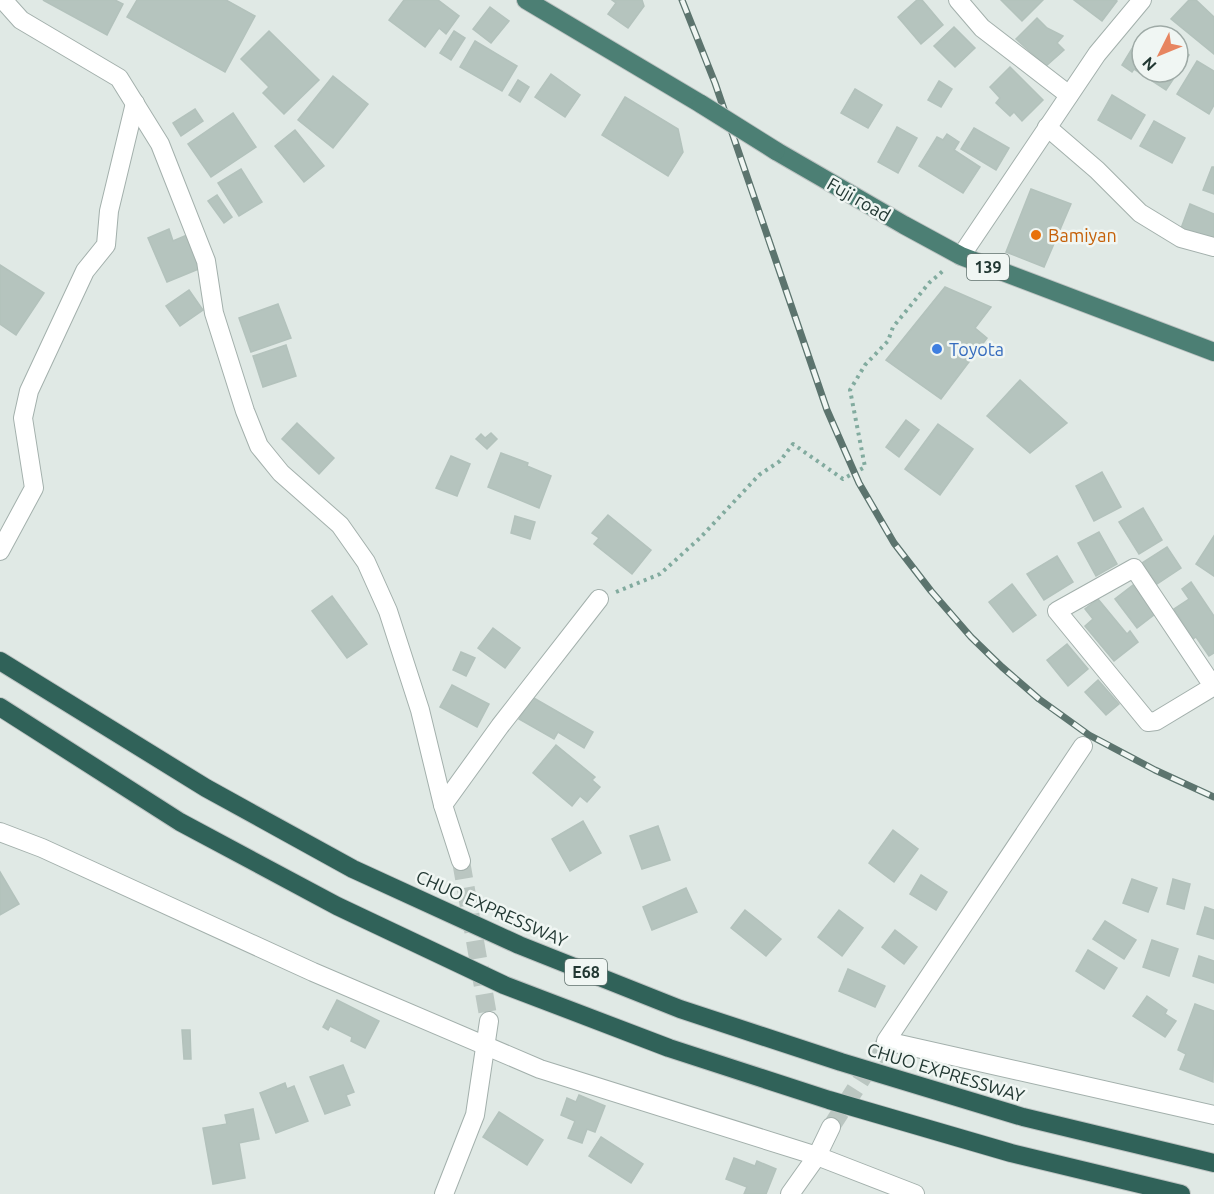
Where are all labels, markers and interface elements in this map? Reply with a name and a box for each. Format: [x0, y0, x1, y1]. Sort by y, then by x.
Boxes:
north arrow [1130, 24, 1190, 84]
text: N [1138, 54, 1160, 75]
street label: Fuji road [824, 173, 894, 225]
place label: Bamiyan [1048, 225, 1117, 245]
marker: Bamiyan [1029, 228, 1043, 242]
road number: 139 [967, 254, 1009, 280]
place label: Toyota [949, 339, 1004, 359]
marker: Toyota [930, 342, 944, 356]
street label: CHUO EXPRESSWAY [413, 866, 571, 951]
road number: E68 [565, 959, 607, 985]
street label: CHUO EXPRESSWAY [865, 1039, 1028, 1106]

